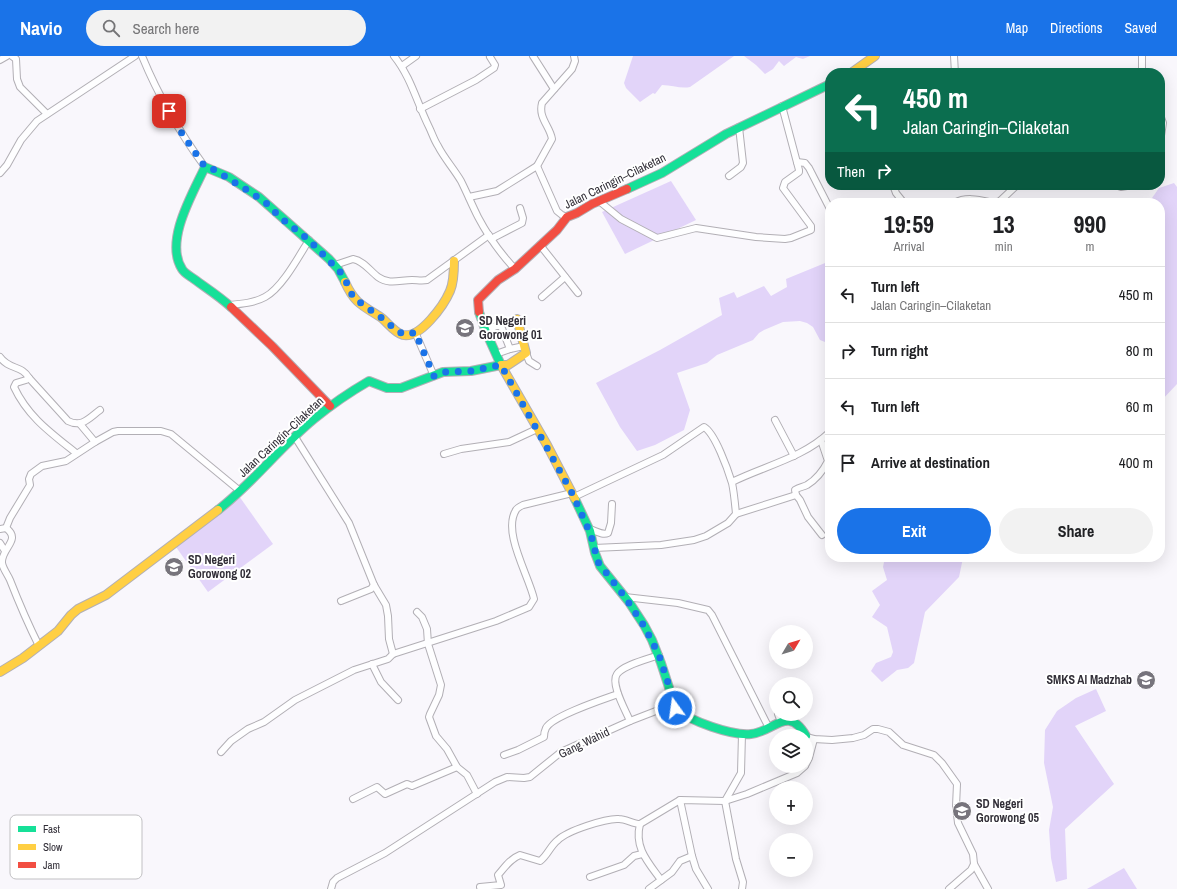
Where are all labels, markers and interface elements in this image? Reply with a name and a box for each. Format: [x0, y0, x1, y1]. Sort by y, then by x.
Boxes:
search box [86, 10, 366, 46]
text: Navio [20, 15, 62, 41]
icon: search [100, 17, 122, 39]
text: Search here [132, 18, 199, 39]
text: Map [1006, 19, 1028, 37]
text: Directions [1050, 19, 1102, 37]
text: Saved [1124, 19, 1157, 37]
text: 450 m [903, 79, 968, 117]
icon: left [837, 84, 889, 136]
pin [152, 94, 186, 128]
icon: arrive [158, 100, 180, 122]
text: Jalan Caringin–Cilaketan [903, 115, 1070, 140]
street label: Jalan Caringin–Cilaketan [562, 149, 668, 213]
icon: right [873, 160, 895, 182]
text: Then [837, 161, 865, 182]
text: 19:59 [884, 208, 934, 240]
text: 13 [993, 208, 1015, 240]
text: 990 [1073, 208, 1106, 240]
text: Arrival [893, 238, 924, 255]
text: min [995, 238, 1013, 255]
text: m [1085, 238, 1094, 255]
text: Turn left [871, 276, 919, 297]
icon: left [837, 284, 859, 306]
text: 450 m [1119, 284, 1153, 305]
text: Jalan Caringin–Cilaketan [871, 297, 991, 314]
place label: SD Negeri Gorowong 01 [479, 313, 542, 343]
school or university icon: SD Negeri Gorowong 01 [454, 317, 476, 339]
icon: right [837, 340, 859, 362]
text: Turn right [871, 340, 928, 361]
text: 80 m [1126, 340, 1153, 361]
street label: Jalan Caringin–Cilaketan [235, 393, 327, 481]
icon: left [837, 396, 859, 418]
text: Turn left [871, 396, 919, 417]
text: 60 m [1126, 396, 1153, 417]
icon: arrive [837, 452, 859, 474]
text: Arrive at destination [871, 452, 990, 473]
text: 400 m [1119, 452, 1153, 473]
button: Exit [837, 508, 991, 554]
button: Share [999, 508, 1153, 554]
place label: SD Negeri Gorowong 02 [188, 552, 251, 582]
school or university icon: SD Negeri Gorowong 02 [163, 556, 185, 578]
north arrow [769, 625, 813, 669]
map controls [769, 625, 813, 877]
school or university icon: SMKS Al Madzhab [1135, 669, 1157, 691]
place label: SMKS Al Madzhab [1047, 672, 1132, 688]
button: search [769, 677, 813, 721]
position arrow [654, 687, 696, 729]
street label: Gang Wahid [556, 724, 612, 762]
button: layers [769, 729, 813, 773]
button: + [769, 781, 813, 825]
place label: SD Negeri Gorowong 05 [976, 796, 1039, 826]
school or university icon: SD Negeri Gorowong 05 [951, 800, 973, 822]
legend [10, 815, 142, 879]
text: Fast [43, 822, 61, 836]
button: − [769, 833, 813, 877]
text: Slow [43, 840, 63, 854]
text: Jam [43, 858, 60, 872]

